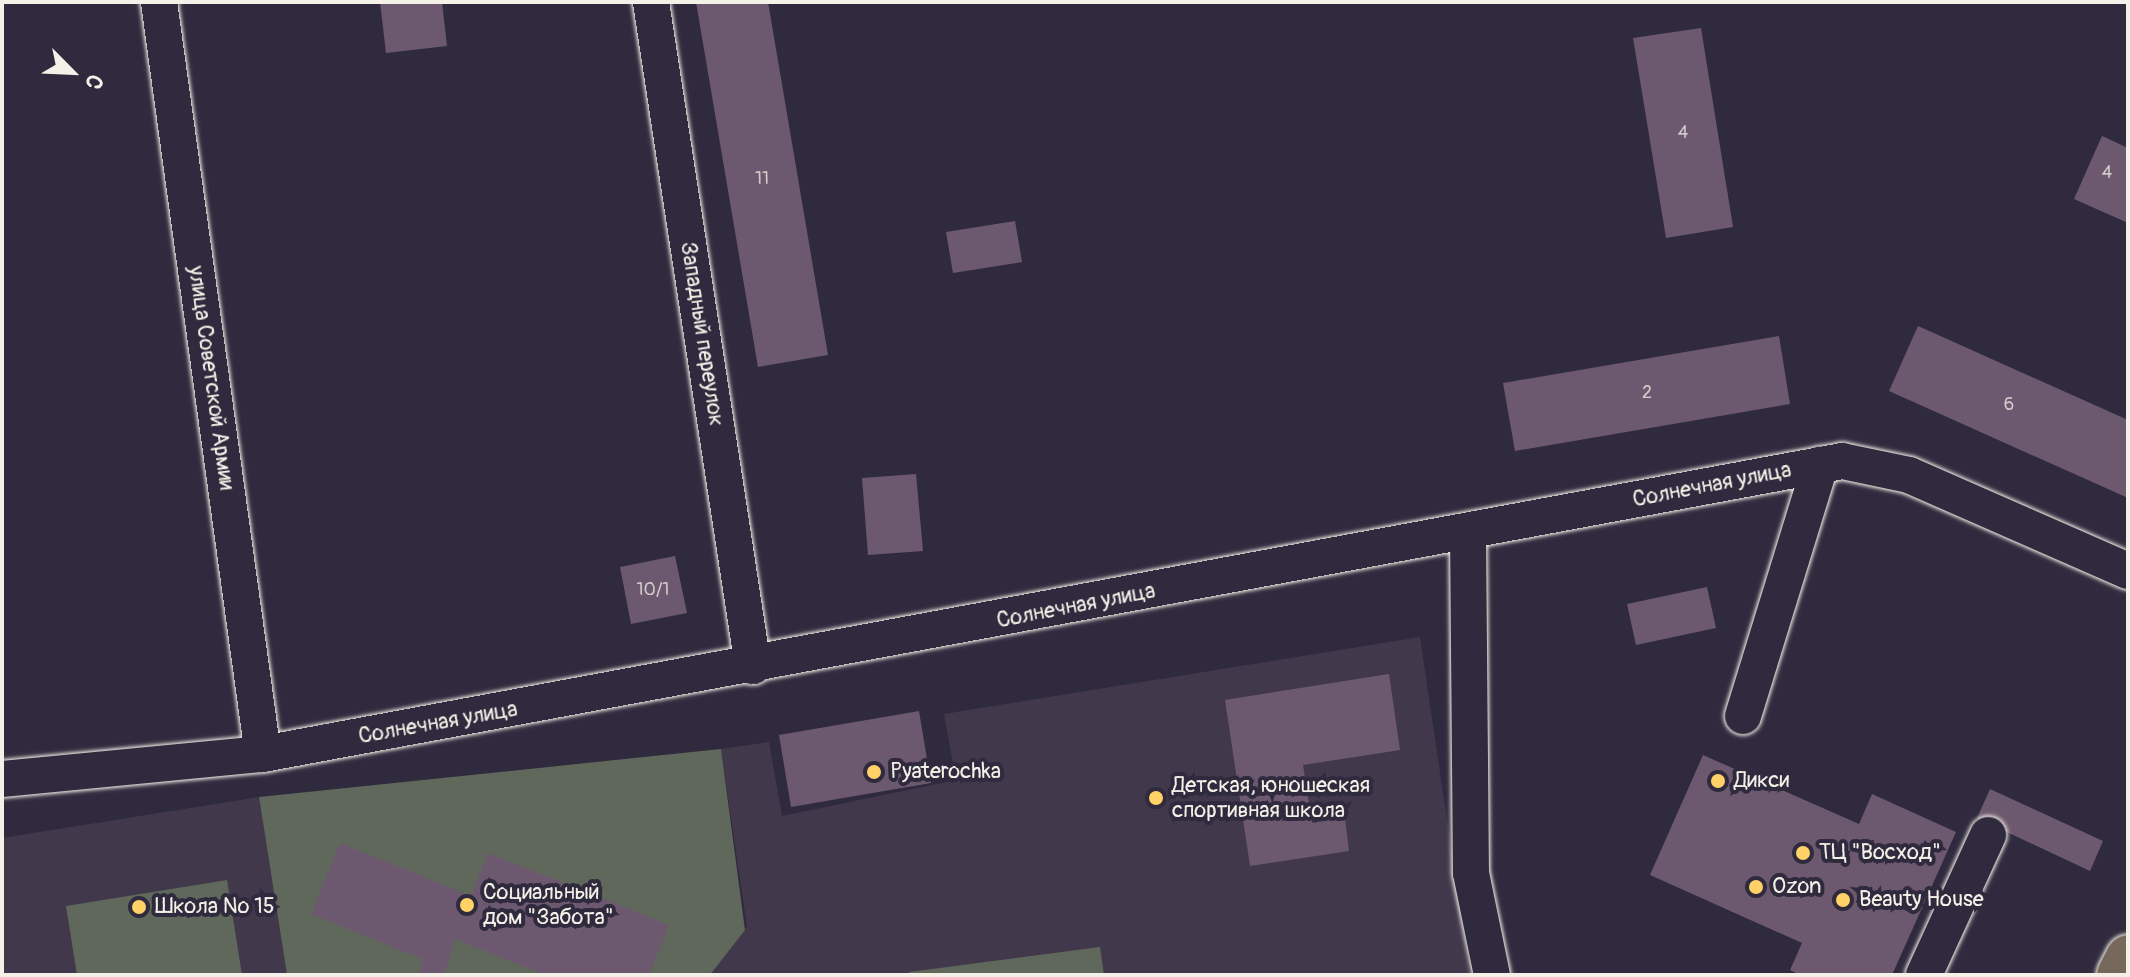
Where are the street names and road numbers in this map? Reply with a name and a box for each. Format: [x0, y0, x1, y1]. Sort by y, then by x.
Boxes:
street label: Западный переулок [674, 240, 730, 428]
street label: улица Советской Армии [182, 264, 240, 492]
street label: Солнечная улица [1630, 457, 1794, 513]
street label: Солнечная улица [994, 578, 1158, 634]
street label: Солнечная улица [356, 696, 520, 750]

